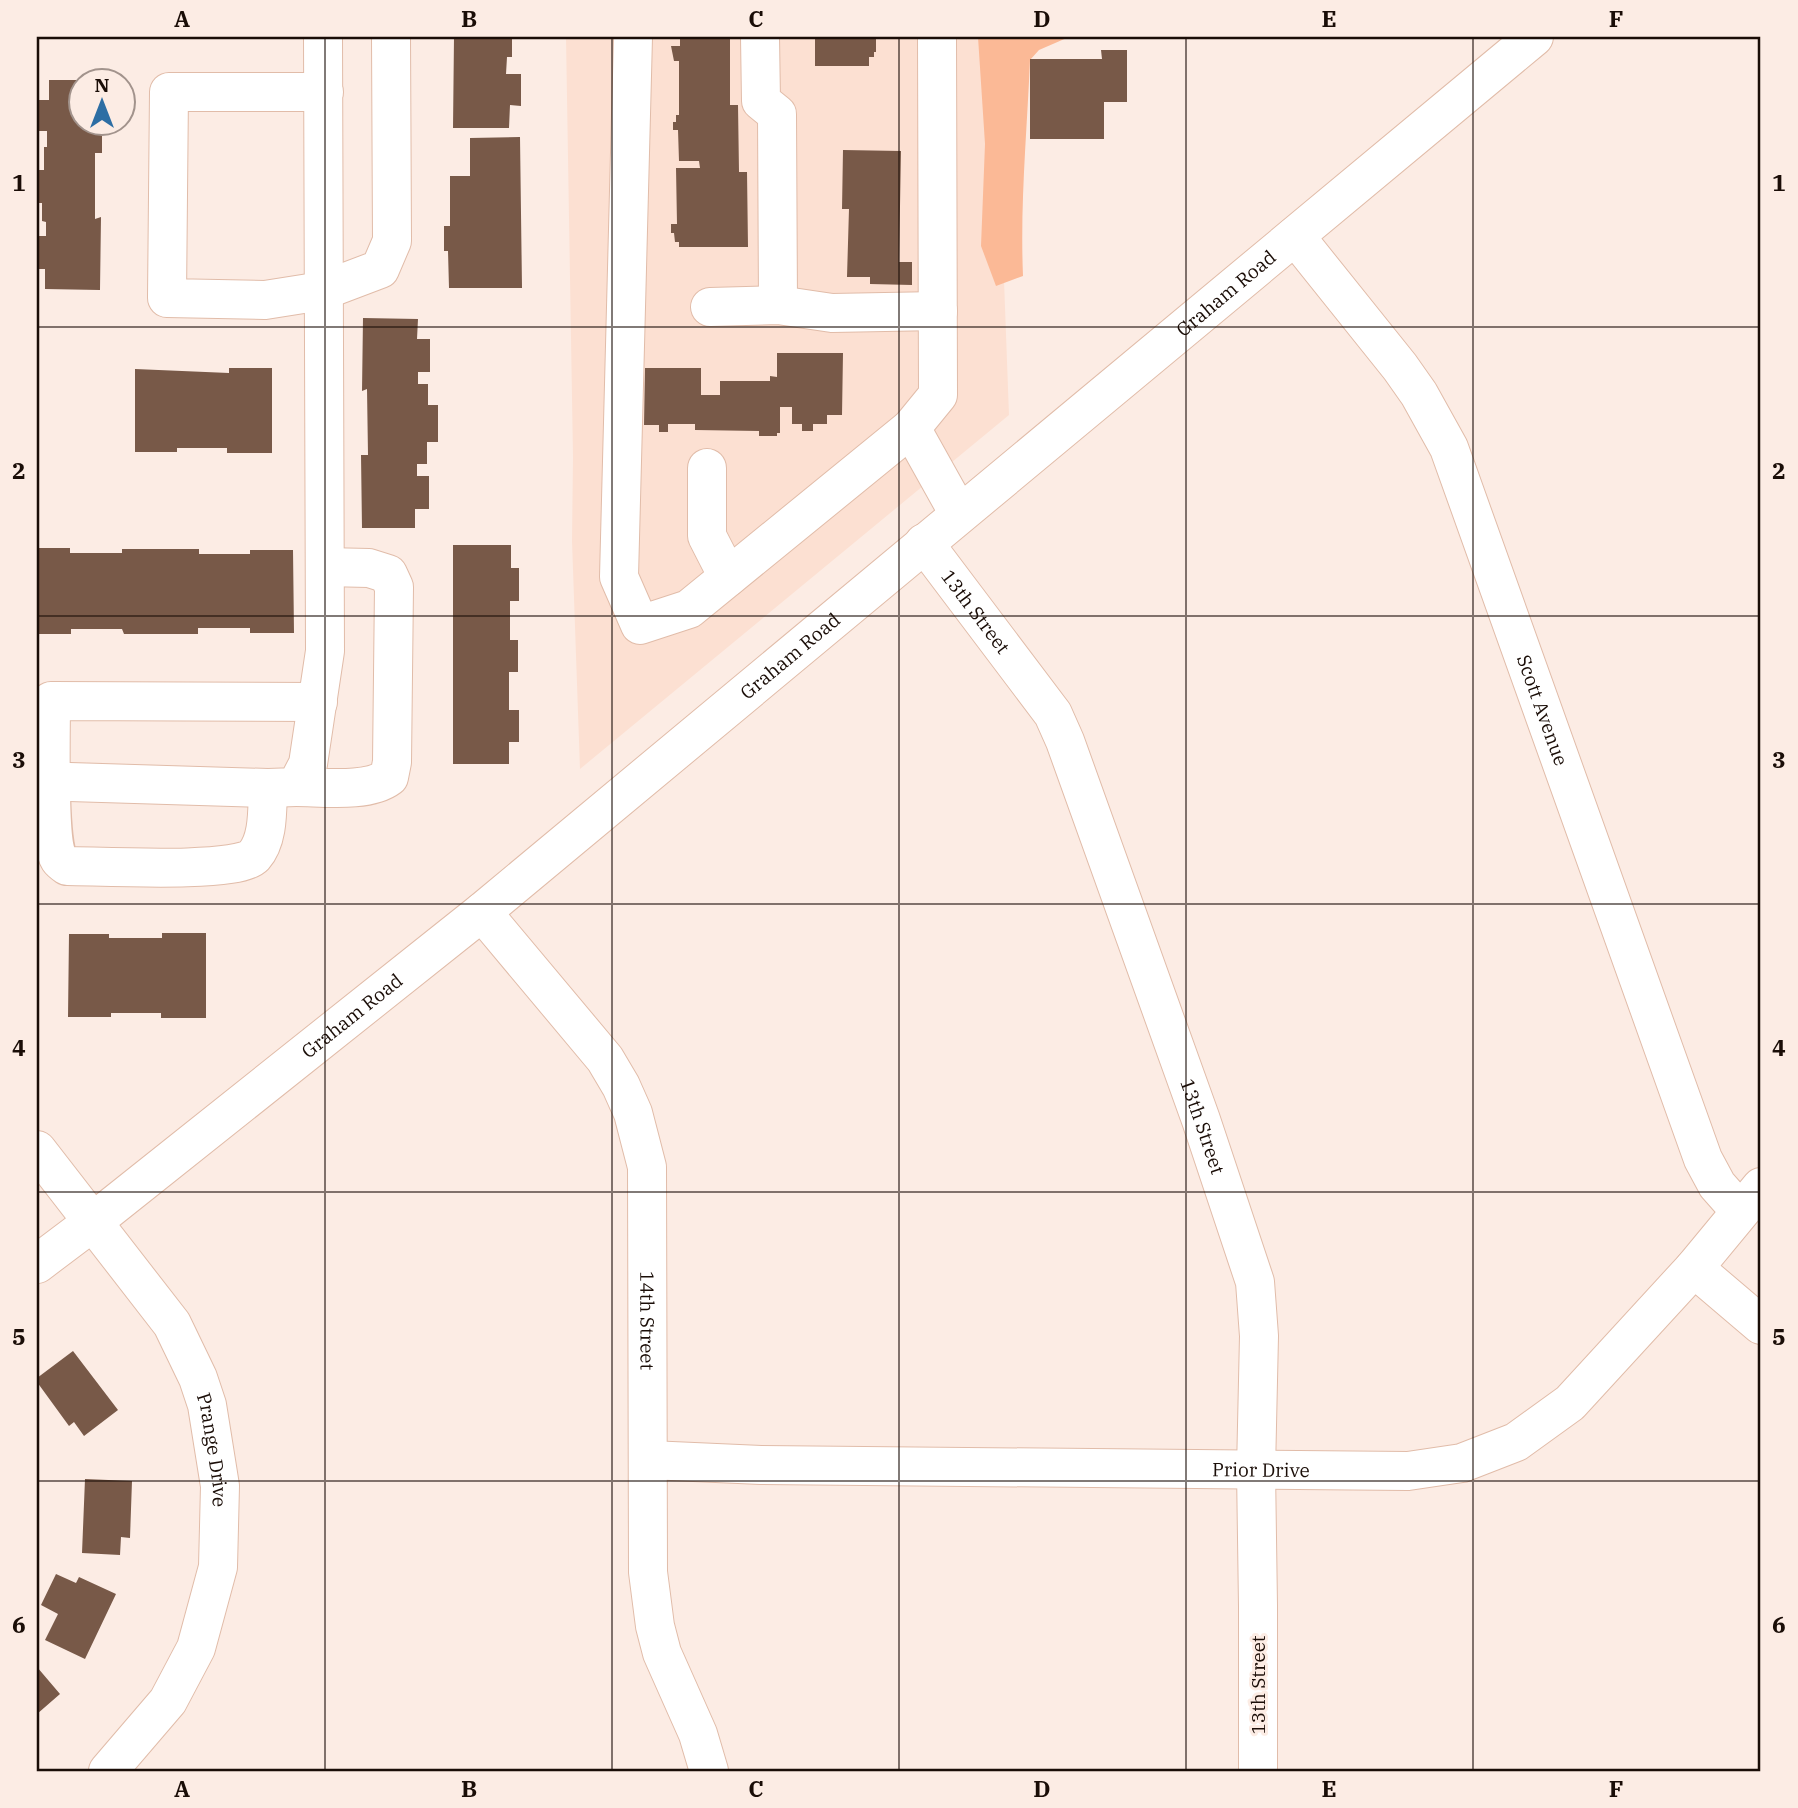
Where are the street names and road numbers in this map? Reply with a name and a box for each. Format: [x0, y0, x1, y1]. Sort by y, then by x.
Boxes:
street label: Graham Road [1171, 245, 1281, 342]
street label: 13th Street [936, 565, 1015, 659]
street label: Graham Road [735, 607, 845, 704]
street label: Scott Avenue [1512, 651, 1573, 769]
street label: Graham Road [296, 968, 407, 1063]
street label: 13th Street [1175, 1075, 1230, 1177]
street label: 14th Street [635, 1271, 660, 1371]
street label: Prange Drive [192, 1389, 232, 1507]
street label: Prior Drive [1212, 1457, 1310, 1482]
street label: 13th Street [1246, 1635, 1270, 1735]

